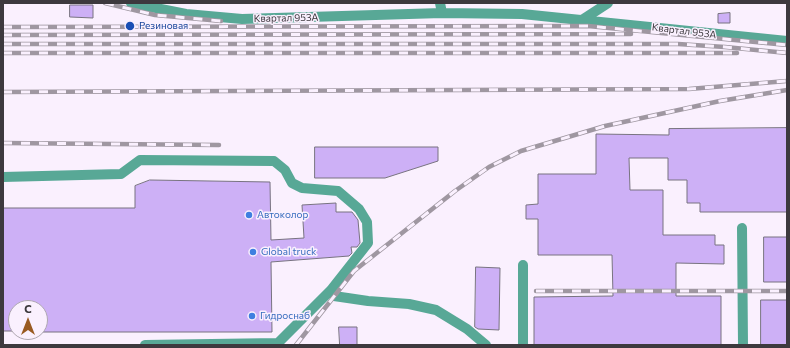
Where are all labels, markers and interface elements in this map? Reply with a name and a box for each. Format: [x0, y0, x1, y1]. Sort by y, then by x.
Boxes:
street label: Квартал 953А [254, 11, 318, 25]
marker: Резиновая [124, 20, 136, 32]
place label: Резиновая [139, 20, 188, 32]
street label: Квартал 953А [651, 21, 717, 41]
place label: Автоколор [257, 209, 308, 221]
marker: Автоколор [244, 210, 254, 220]
place label: Global truck [261, 246, 316, 258]
marker: Global truck [248, 247, 258, 257]
north arrow [8, 300, 48, 340]
text: С [24, 302, 32, 315]
place label: Гидроснаб [260, 310, 310, 322]
marker: Гидроснаб [247, 311, 257, 321]

